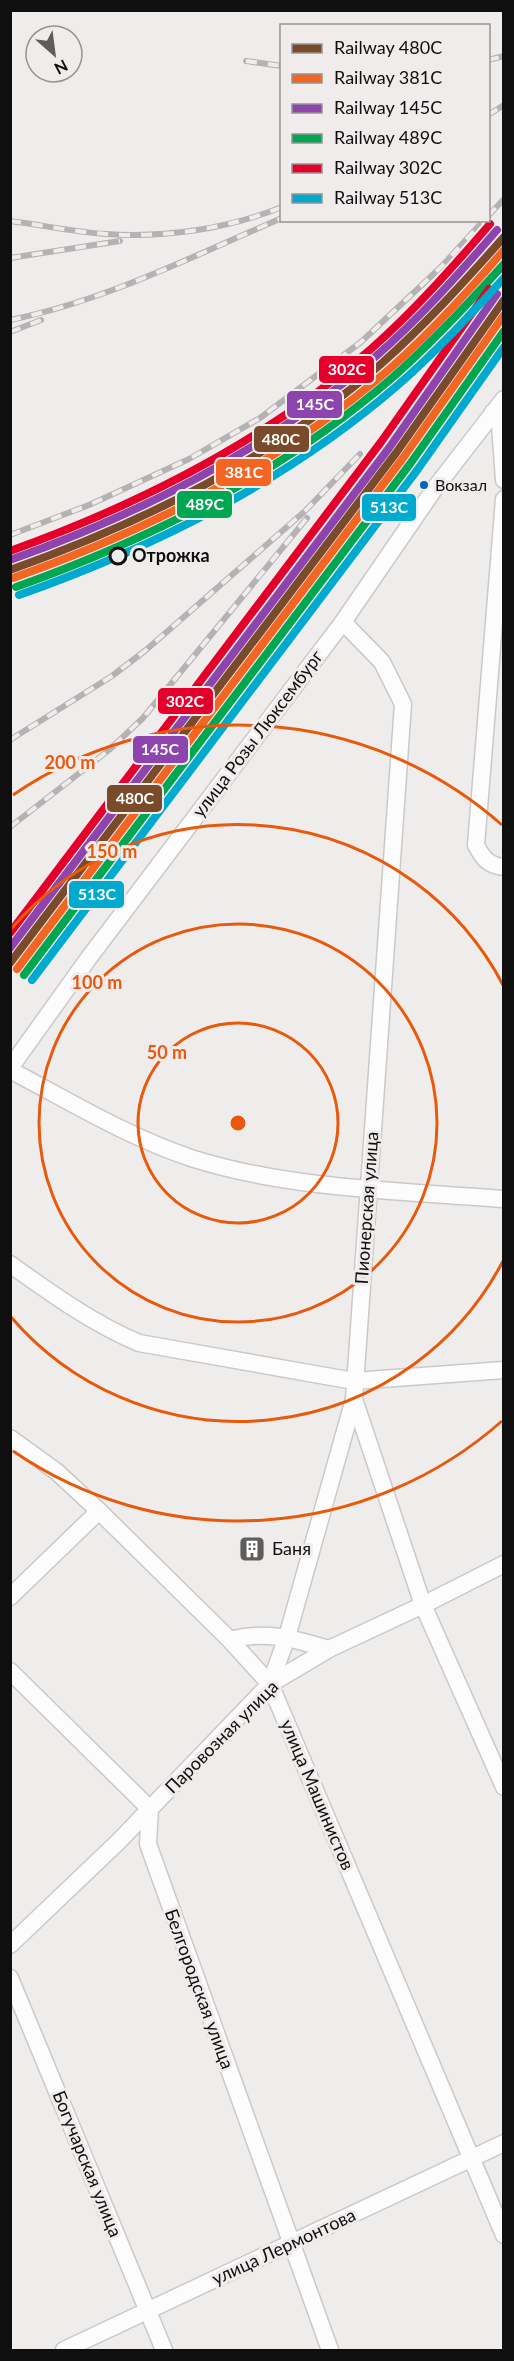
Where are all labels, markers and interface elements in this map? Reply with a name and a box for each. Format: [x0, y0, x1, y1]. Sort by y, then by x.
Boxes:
north arrow [24, 24, 84, 84]
legend [280, 24, 490, 222]
text: Railway 480С [334, 36, 442, 58]
text: N [51, 56, 71, 79]
text: Railway 381С [334, 66, 442, 88]
text: Railway 145С [334, 96, 442, 118]
text: Railway 489С [334, 126, 442, 148]
text: Railway 302С [334, 156, 442, 178]
text: Railway 513С [334, 186, 442, 208]
line badge: 302С [318, 355, 375, 384]
text: 302С [328, 359, 367, 378]
line badge: 145С [286, 390, 343, 419]
text: 145С [296, 394, 335, 413]
line badge: 480С [253, 425, 310, 453]
text: 480С [262, 429, 301, 448]
line badge: 381С [215, 458, 272, 487]
text: 381С [225, 462, 264, 481]
place label: Вокзал [435, 475, 487, 494]
marker: Вокзал [418, 479, 430, 491]
line badge: 489С [176, 490, 233, 519]
line badge: 513С [361, 493, 417, 522]
text: 489С [186, 494, 225, 513]
text: 513С [370, 497, 409, 516]
place label: Отрожка [132, 544, 210, 566]
marker: Отрожка [109, 547, 127, 565]
street label: улица Розы Люксембург [187, 645, 328, 821]
line badge: 302С [157, 687, 214, 715]
text: 302С [166, 691, 205, 710]
line badge: 145С [132, 735, 189, 764]
text: 145С [141, 739, 180, 758]
text: 200 m [45, 751, 95, 773]
line badge: 480С [106, 784, 163, 813]
text: 480С [116, 788, 155, 807]
text: 150 m [87, 840, 137, 862]
line badge: 513С [68, 880, 125, 909]
text: 513С [78, 884, 117, 903]
text: 100 m [72, 971, 122, 993]
text: 50 m [147, 1041, 187, 1063]
centre of rings [228, 1113, 248, 1133]
street label: Пионерская улица [350, 1131, 382, 1285]
building icon: Баня [237, 1534, 267, 1564]
place label: Баня [272, 1537, 311, 1559]
street label: Паровозная улица [160, 1675, 282, 1797]
street label: улица Машинистов [276, 1716, 360, 1873]
street label: Белгородская улица [161, 1906, 239, 2072]
street label: Богучарская улица [49, 2087, 127, 2240]
street label: улица Лермонтова [208, 2203, 359, 2289]

